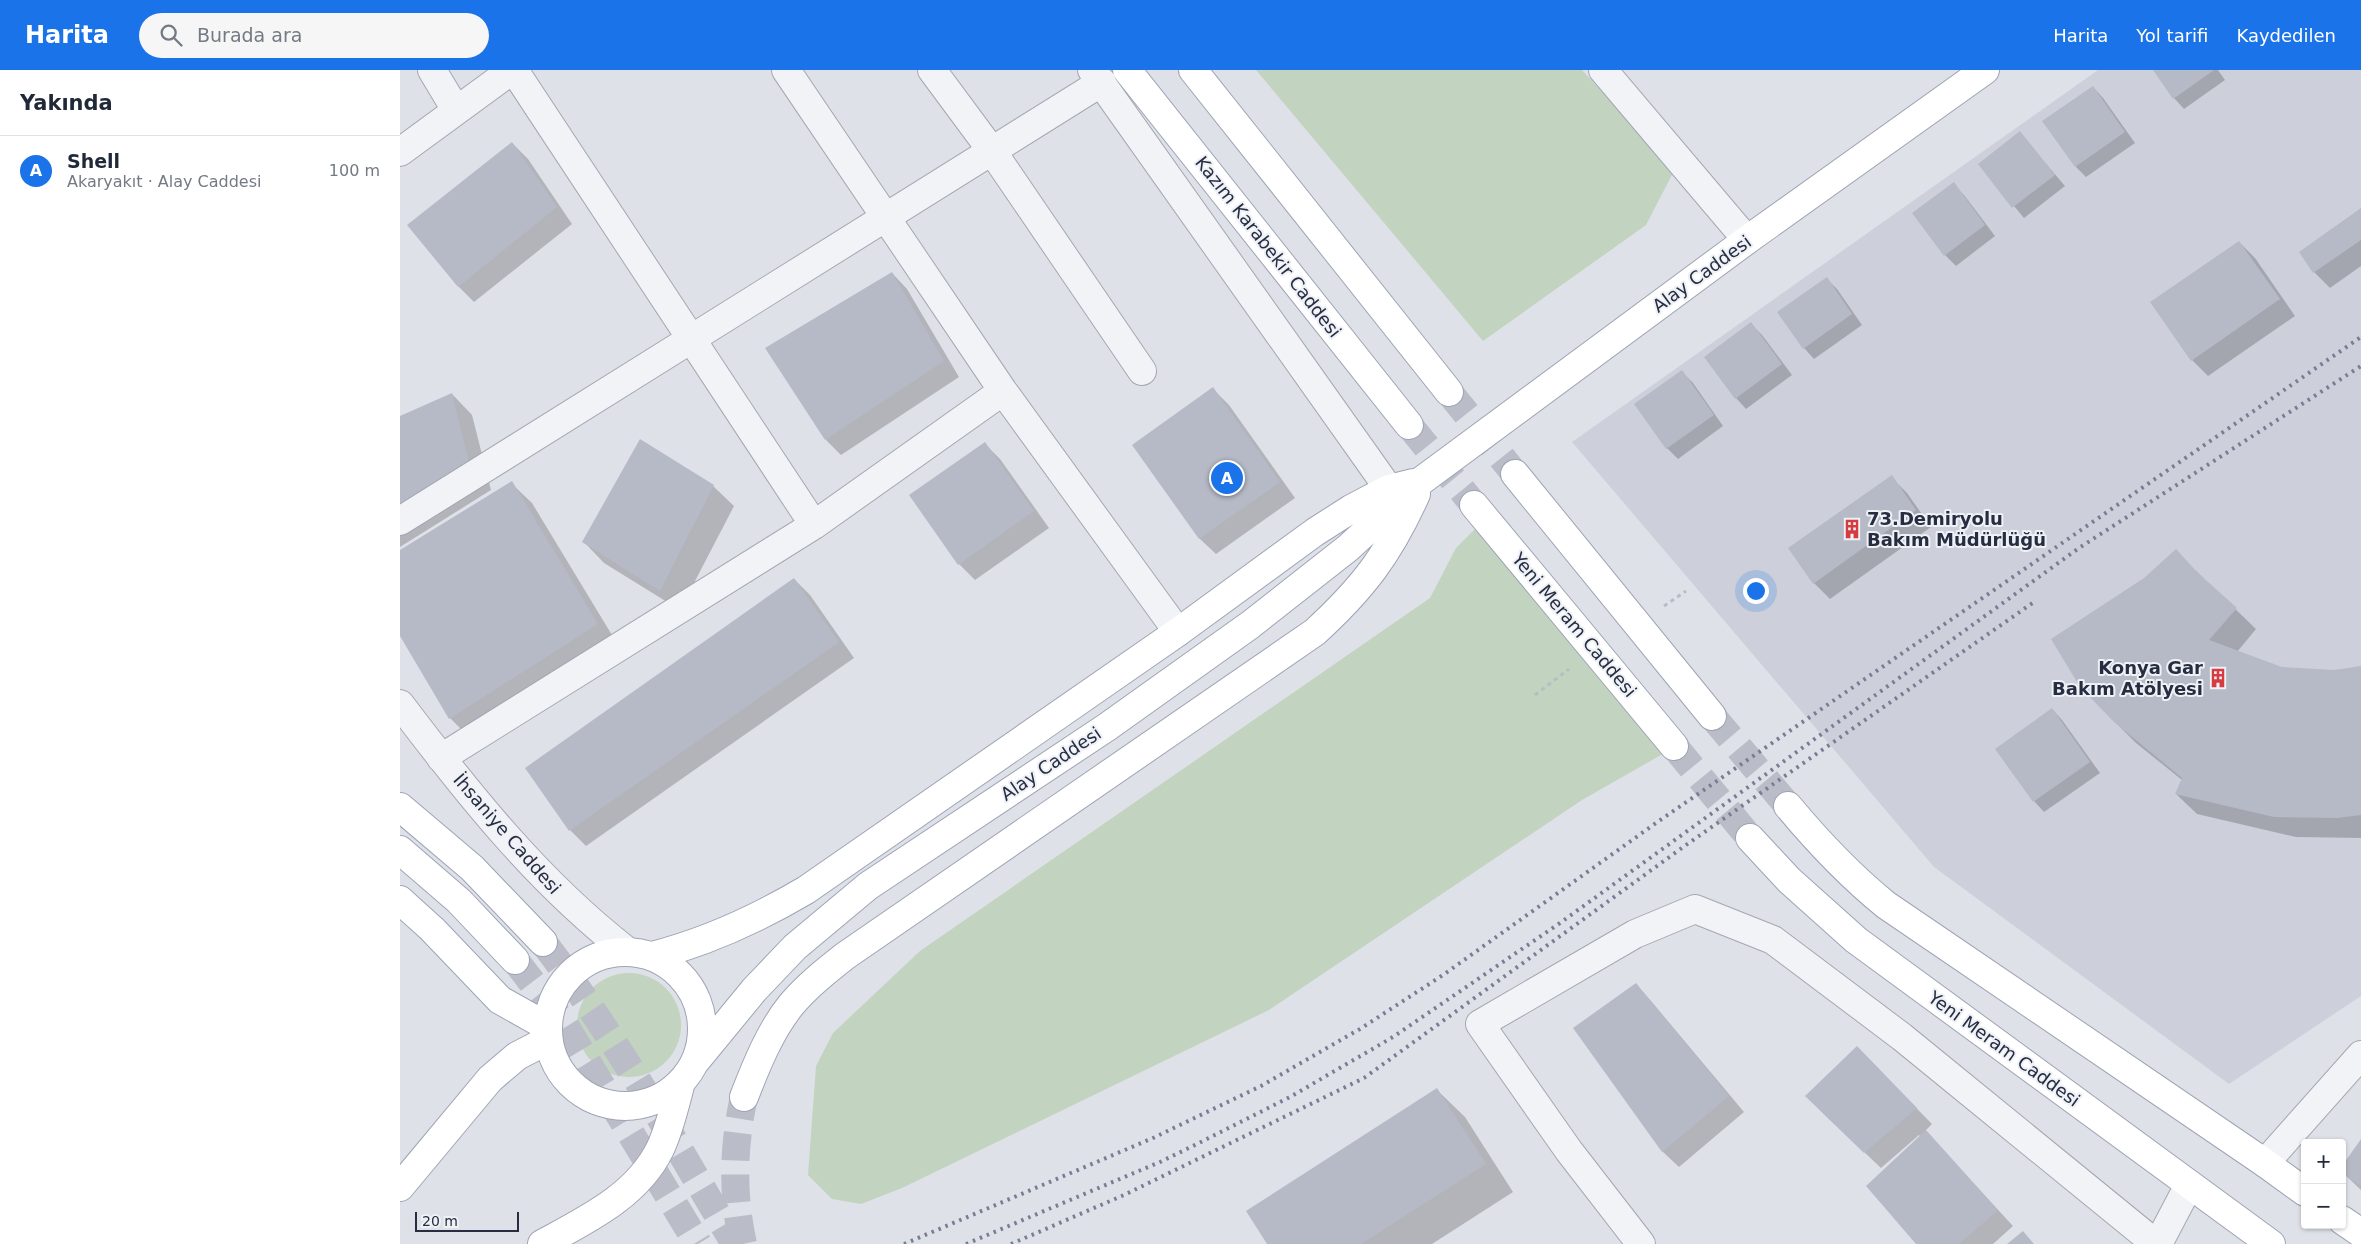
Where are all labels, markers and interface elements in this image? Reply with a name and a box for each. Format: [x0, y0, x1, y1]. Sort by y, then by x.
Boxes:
search box [139, 13, 489, 58]
text: Harita [25, 21, 109, 49]
icon: search [157, 21, 185, 49]
text: Burada ara [197, 24, 302, 46]
text: Harita [2053, 25, 2108, 46]
text: Yol tarifi [2136, 25, 2208, 46]
text: Kaydedilen [2236, 25, 2336, 46]
text: Yakında [20, 91, 113, 115]
text: Shell [67, 150, 120, 172]
street label: Kazım Karabekir Caddesi [1191, 152, 1346, 341]
text: A [30, 161, 42, 180]
text: 100 m [329, 161, 380, 180]
text: Akaryakıt · Alay Caddesi [67, 172, 262, 191]
street label: Alay Caddesi [1648, 231, 1755, 316]
pin: A [1211, 459, 1243, 497]
place label: 73.Demiryolu Bakım Müdürlüğü [1867, 508, 2046, 550]
building icon: 73.Demiryolu Bakım Müdürlüğü [1841, 518, 1863, 540]
street label: Yeni Meram Caddesi [1507, 547, 1641, 701]
your location [1743, 578, 1769, 604]
place label: Konya Gar Bakım Atölyesi [2052, 657, 2203, 699]
building icon: Konya Gar Bakım Atölyesi [2207, 667, 2229, 689]
street label: Alay Caddesi [997, 722, 1105, 805]
street label: İhsaniye Caddesi [449, 769, 565, 898]
street label: Yeni Meram Caddesi [1924, 986, 2084, 1111]
map controls [2301, 1139, 2346, 1229]
button: + [2301, 1139, 2346, 1184]
button: − [2301, 1184, 2346, 1229]
scale bar [415, 1209, 519, 1232]
text: 20 m [422, 1213, 458, 1229]

